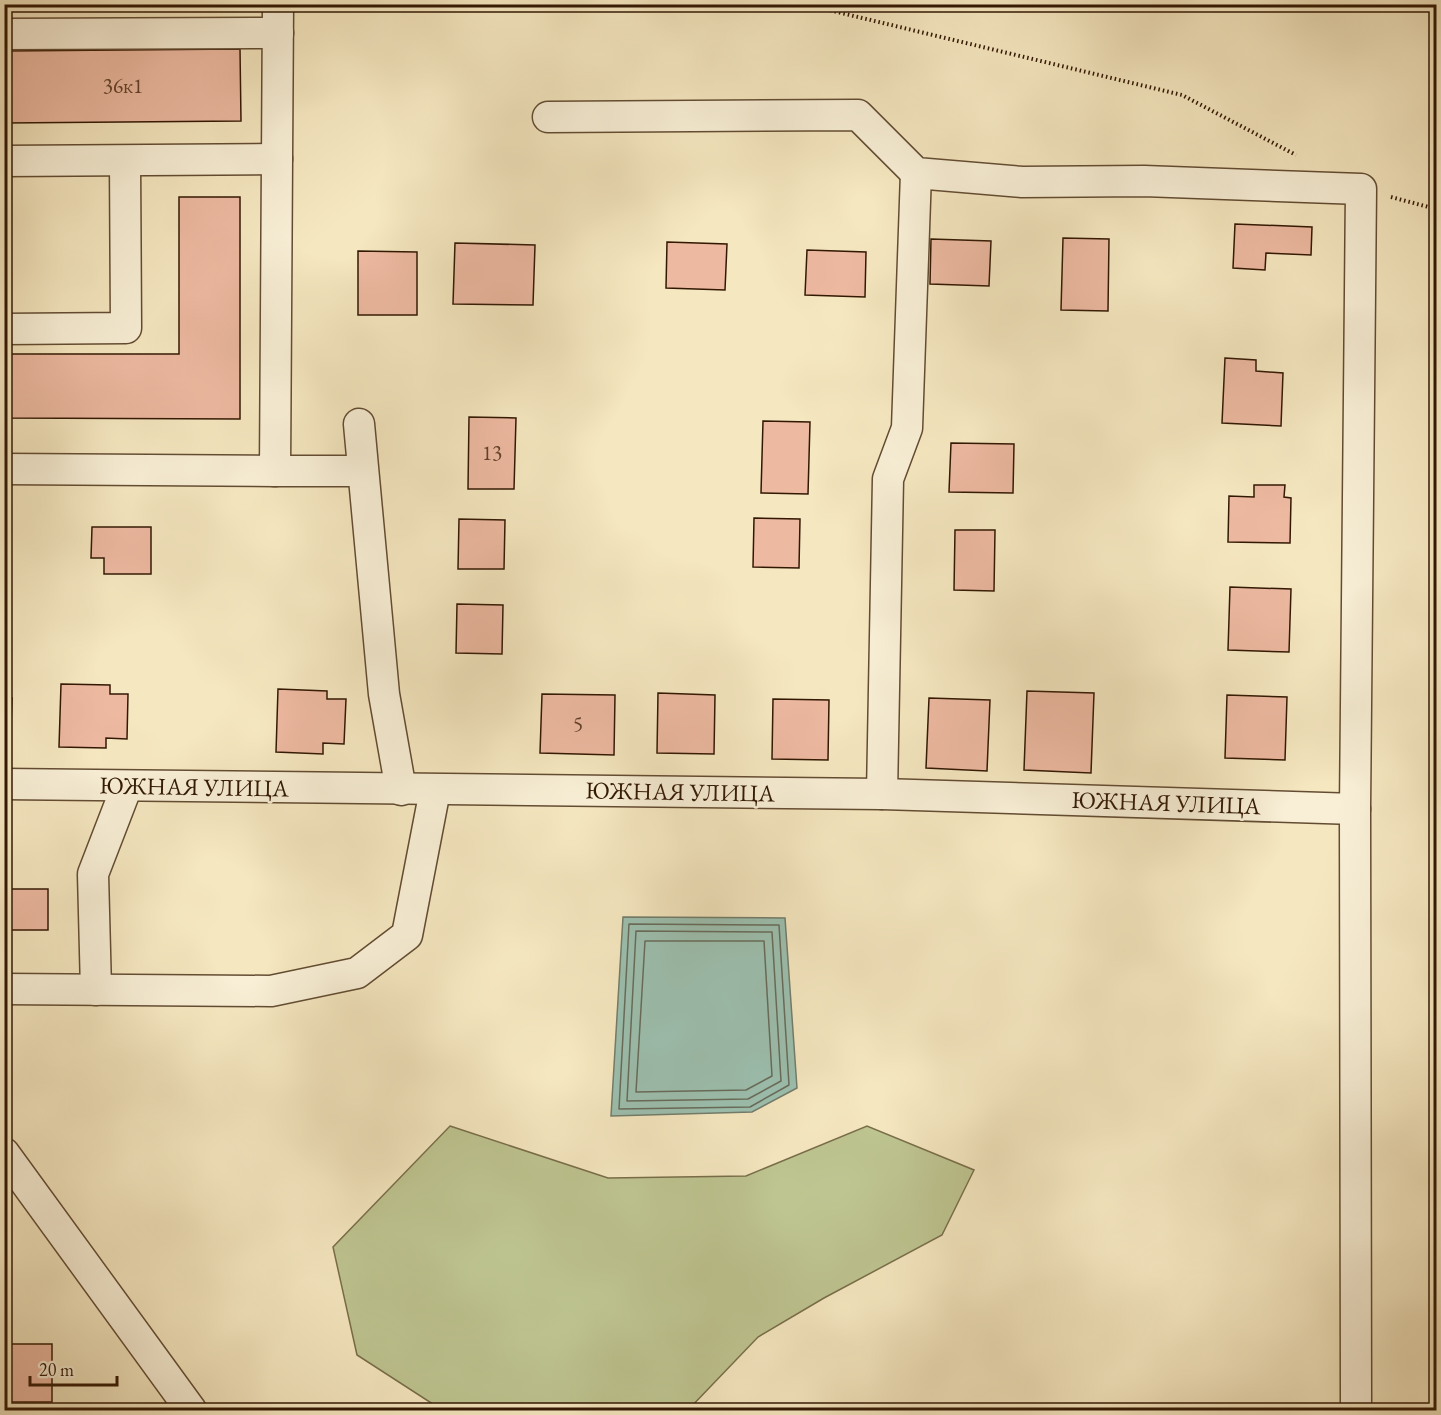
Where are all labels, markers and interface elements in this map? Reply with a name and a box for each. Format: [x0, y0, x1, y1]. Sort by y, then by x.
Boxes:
house number: 36к1 [103, 72, 143, 99]
house number: 13 [482, 439, 502, 466]
house number: 5 [573, 710, 583, 737]
street label: ЮЖНАЯ УЛИЦА [99, 769, 289, 804]
street label: ЮЖНАЯ УЛИЦА [585, 774, 775, 809]
street label: ЮЖНАЯ УЛИЦА [1071, 784, 1262, 821]
scale bar [30, 1349, 117, 1387]
text: 20 m [39, 1358, 74, 1381]

